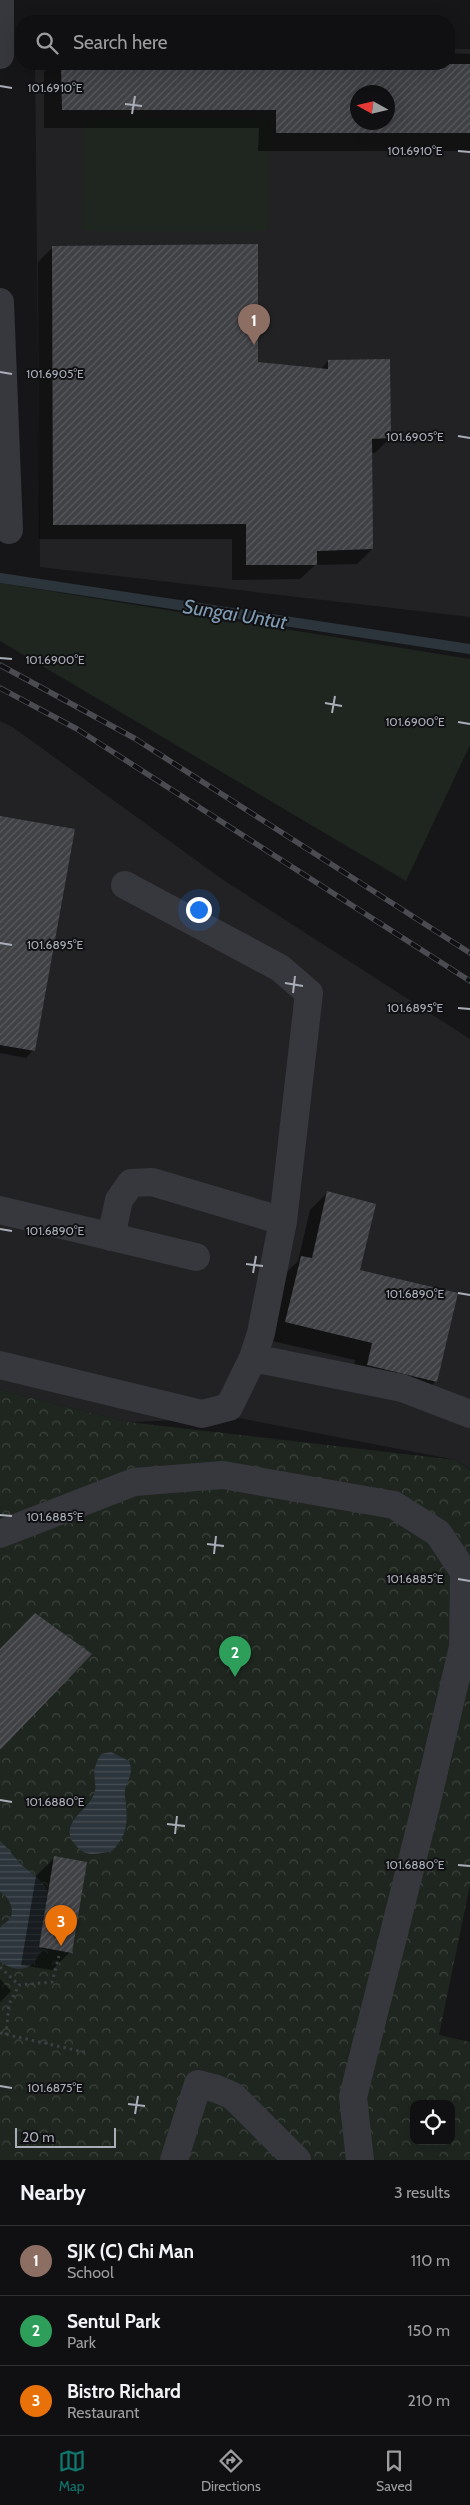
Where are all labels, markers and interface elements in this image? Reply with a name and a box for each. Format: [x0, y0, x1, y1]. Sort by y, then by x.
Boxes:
search box [15, 15, 455, 70]
icon: search [33, 29, 61, 57]
text: Search here [73, 31, 167, 54]
text: 101.6910°E [28, 80, 83, 95]
north arrow [350, 85, 395, 130]
text: 101.6910°E [388, 143, 443, 158]
pin: 1 [238, 304, 270, 345]
text: 101.6905°E [26, 366, 84, 381]
text: 101.6905°E [386, 429, 444, 444]
water label: Sungai Untut [182, 594, 289, 634]
text: 101.6900°E [25, 652, 85, 667]
text: 101.6900°E [385, 714, 445, 729]
your location [186, 897, 212, 923]
text: 101.6895°E [27, 937, 83, 952]
text: 101.6895°E [387, 1000, 443, 1015]
text: 101.6890°E [26, 1223, 84, 1238]
text: 101.6890°E [386, 1286, 444, 1301]
text: 101.6885°E [27, 1509, 84, 1524]
text: 101.6885°E [387, 1571, 444, 1586]
pin: 2 [219, 1636, 251, 1677]
text: 101.6880°E [26, 1794, 85, 1809]
text: 101.6880°E [386, 1857, 445, 1872]
pin: 3 [45, 1905, 77, 1946]
text: 101.6875°E [27, 2080, 83, 2095]
map controls [410, 2100, 455, 2145]
button: locate [410, 2100, 455, 2145]
scale bar [15, 2125, 116, 2148]
text: 20 m [22, 2128, 55, 2146]
text: Nearby [20, 2180, 86, 2205]
text: 3 results [394, 2183, 450, 2202]
text: SJK (C) Chi Man [67, 2240, 194, 2263]
text: 1 [33, 2251, 39, 2270]
text: 110 m [411, 2251, 450, 2270]
text: School [67, 2263, 114, 2282]
text: Sentul Park [67, 2310, 161, 2333]
text: 2 [32, 2321, 40, 2340]
text: 150 m [407, 2321, 450, 2340]
text: Park [67, 2333, 96, 2352]
text: Bistro Richard [67, 2380, 181, 2403]
text: 3 [32, 2391, 40, 2410]
text: 210 m [408, 2391, 450, 2410]
text: Restaurant [67, 2403, 139, 2422]
tab: Map [58, 2447, 86, 2495]
tab: Directions [201, 2447, 261, 2495]
tab: Saved [376, 2447, 412, 2495]

